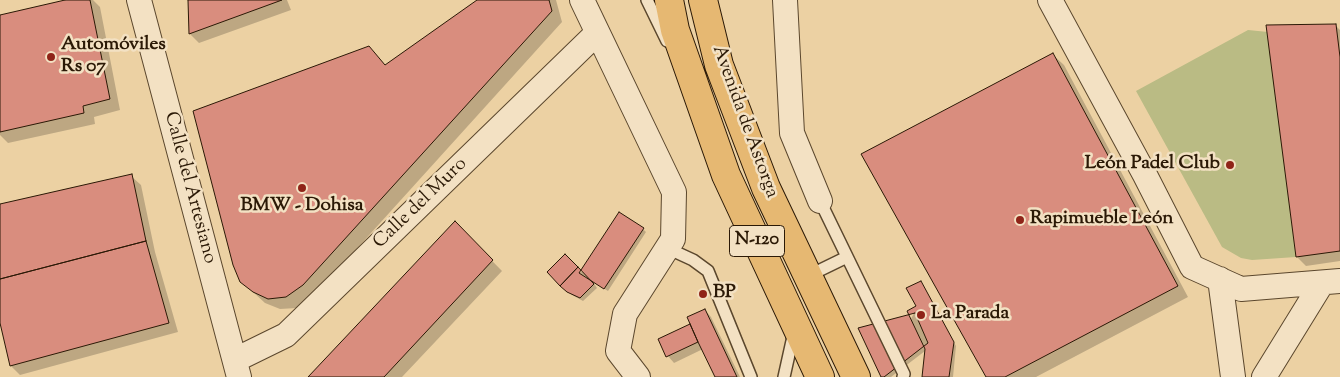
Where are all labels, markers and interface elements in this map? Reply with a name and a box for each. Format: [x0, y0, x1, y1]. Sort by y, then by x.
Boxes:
place label: Automóviles Rs 07 [61, 35, 166, 79]
street label: Avenida de Astorga [706, 42, 782, 202]
marker: Automóviles Rs 07 [45, 51, 57, 63]
street label: Calle del Artesiano [158, 110, 220, 266]
street label: Calle del Muro [369, 154, 473, 254]
place label: León Padel Club [1085, 154, 1220, 176]
marker: León Padel Club [1224, 159, 1236, 171]
marker: BMW - Dohisa [296, 182, 308, 194]
place label: BMW - Dohisa [241, 196, 363, 218]
place label: Rapimueble León [1030, 209, 1174, 231]
marker: Rapimueble León [1014, 214, 1026, 226]
road number: N-120 [730, 226, 784, 256]
place label: BP [713, 283, 736, 305]
marker: BP [697, 288, 709, 300]
place label: La Parada [931, 304, 1009, 326]
marker: La Parada [915, 309, 927, 321]

